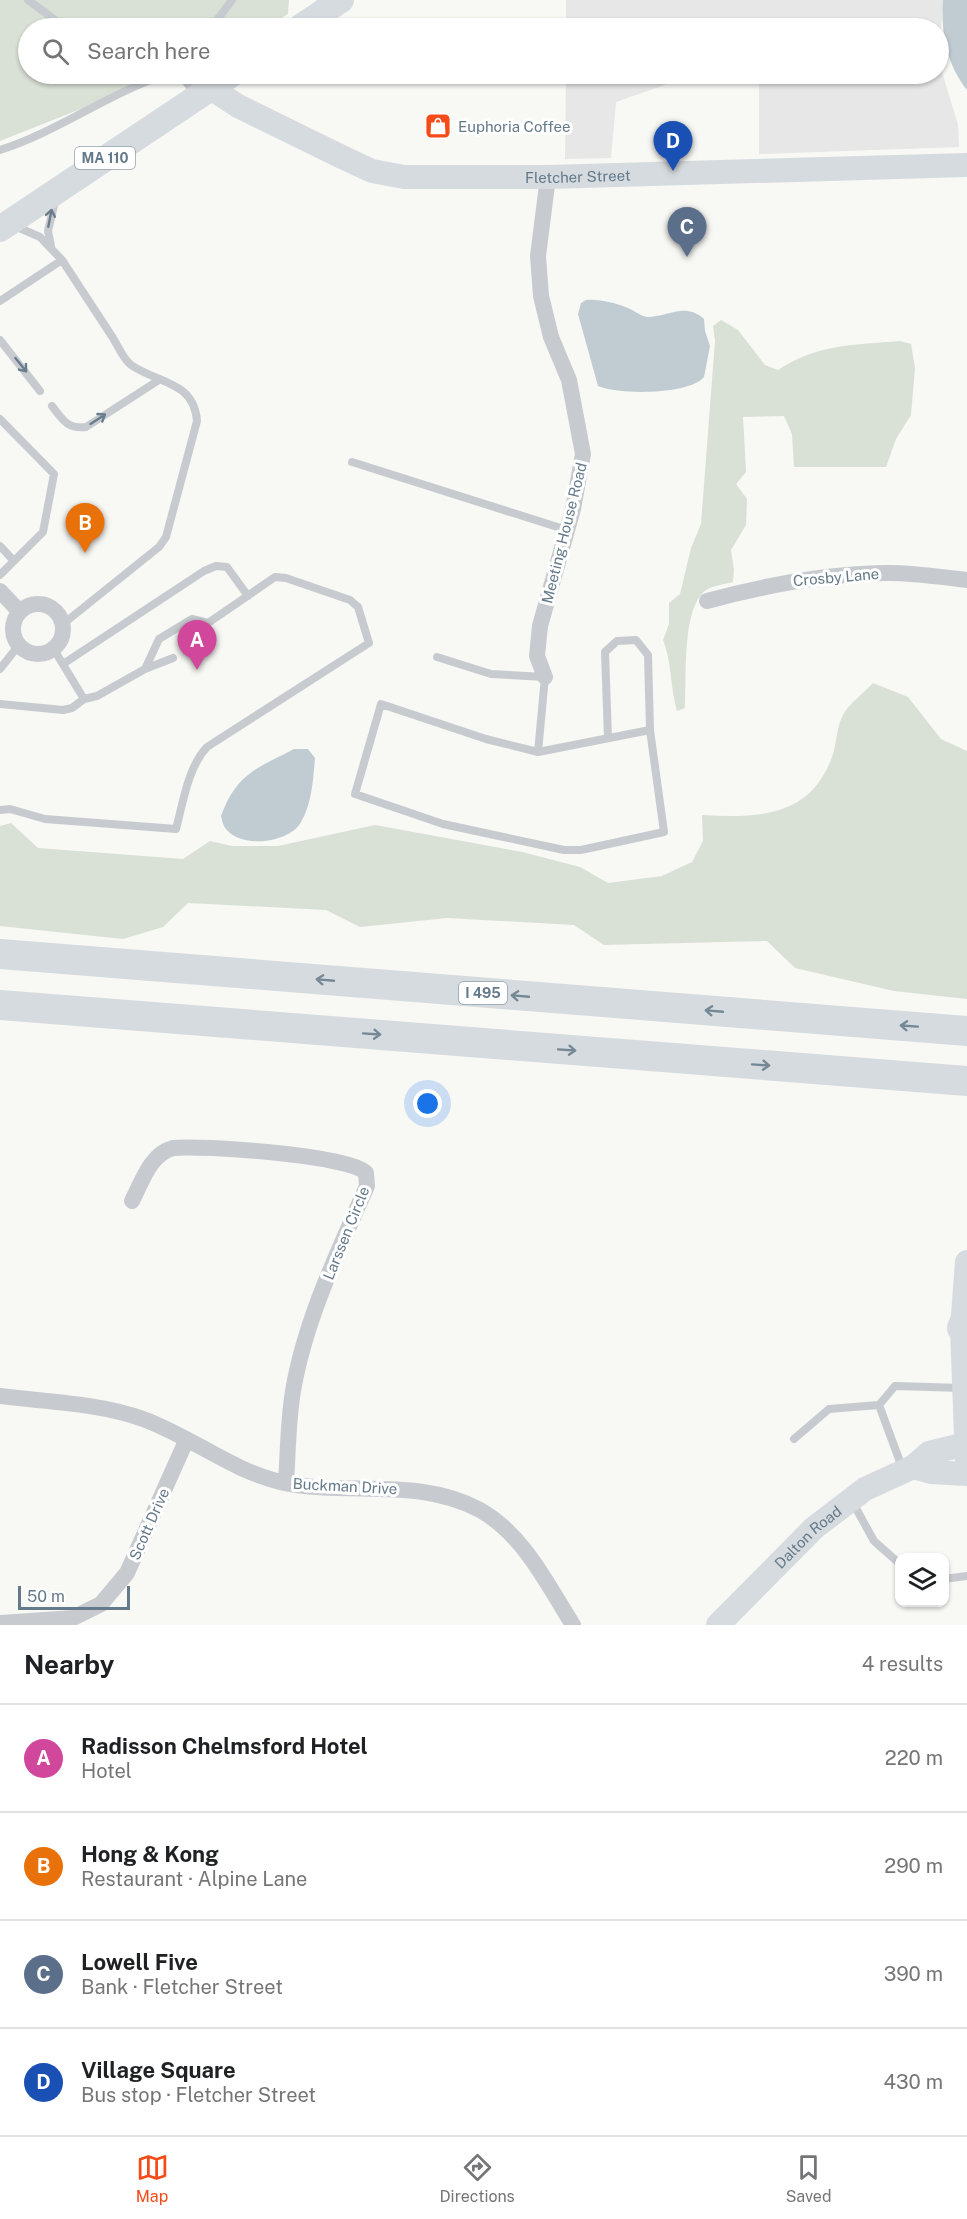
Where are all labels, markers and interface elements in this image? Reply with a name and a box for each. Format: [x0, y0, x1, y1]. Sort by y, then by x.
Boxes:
search box [18, 18, 949, 84]
icon: search [39, 35, 72, 68]
text: Search here [87, 38, 211, 64]
shop icon: Euphoria Coffee [423, 111, 453, 141]
place label: Euphoria Coffee [458, 118, 571, 135]
pin: D [654, 122, 692, 171]
road number: MA 110 [75, 147, 135, 169]
street label: Fletcher Street [525, 166, 631, 186]
pin: C [668, 208, 706, 257]
one-way arrow [45, 209, 56, 229]
one-way arrow [14, 357, 27, 373]
one-way arrow [90, 412, 107, 425]
street label: Meeting House Road [538, 461, 590, 605]
pin: B [66, 504, 104, 553]
street label: Crosby Lane [792, 565, 880, 589]
pin: A [178, 620, 216, 670]
one-way arrow [316, 974, 336, 985]
road number: I 495 [459, 982, 507, 1004]
one-way arrow [510, 990, 530, 1001]
one-way arrow [705, 1005, 725, 1016]
one-way arrow [899, 1020, 919, 1031]
one-way arrow [362, 1029, 382, 1040]
one-way arrow [556, 1044, 576, 1055]
one-way arrow [751, 1060, 771, 1071]
your location [413, 1089, 442, 1118]
street label: Larssen Circle [320, 1184, 372, 1282]
street label: Buckman Drive [292, 1475, 398, 1497]
street label: Scott Drive [126, 1485, 172, 1563]
street label: Dalton Road [771, 1502, 844, 1572]
map controls [895, 1553, 949, 1607]
button: layers [895, 1553, 949, 1607]
scale bar [18, 1583, 130, 1610]
text: 50 m [27, 1587, 65, 1606]
text: Nearby [24, 1649, 114, 1680]
text: 4 results [862, 1652, 943, 1676]
text: Radisson Chelmsford Hotel [81, 1733, 368, 1759]
text: A [36, 1746, 51, 1770]
text: 220 m [885, 1746, 943, 1770]
text: Hotel [81, 1759, 132, 1783]
text: Hong & Kong [81, 1841, 219, 1867]
text: B [37, 1854, 50, 1878]
text: 290 m [884, 1854, 943, 1878]
text: Restaurant · Alpine Lane [81, 1867, 307, 1891]
text: Lowell Five [81, 1949, 198, 1975]
text: C [36, 1962, 51, 1986]
text: 390 m [884, 1962, 943, 1986]
text: Bank · Fletcher Street [81, 1975, 283, 1999]
text: Village Square [81, 2057, 236, 2083]
text: D [36, 2070, 51, 2094]
text: 430 m [884, 2070, 943, 2094]
text: Bus stop · Fletcher Street [81, 2083, 316, 2107]
tab: Map [136, 2151, 169, 2206]
tab: Directions [440, 2151, 515, 2206]
tab: Saved [786, 2151, 831, 2206]

